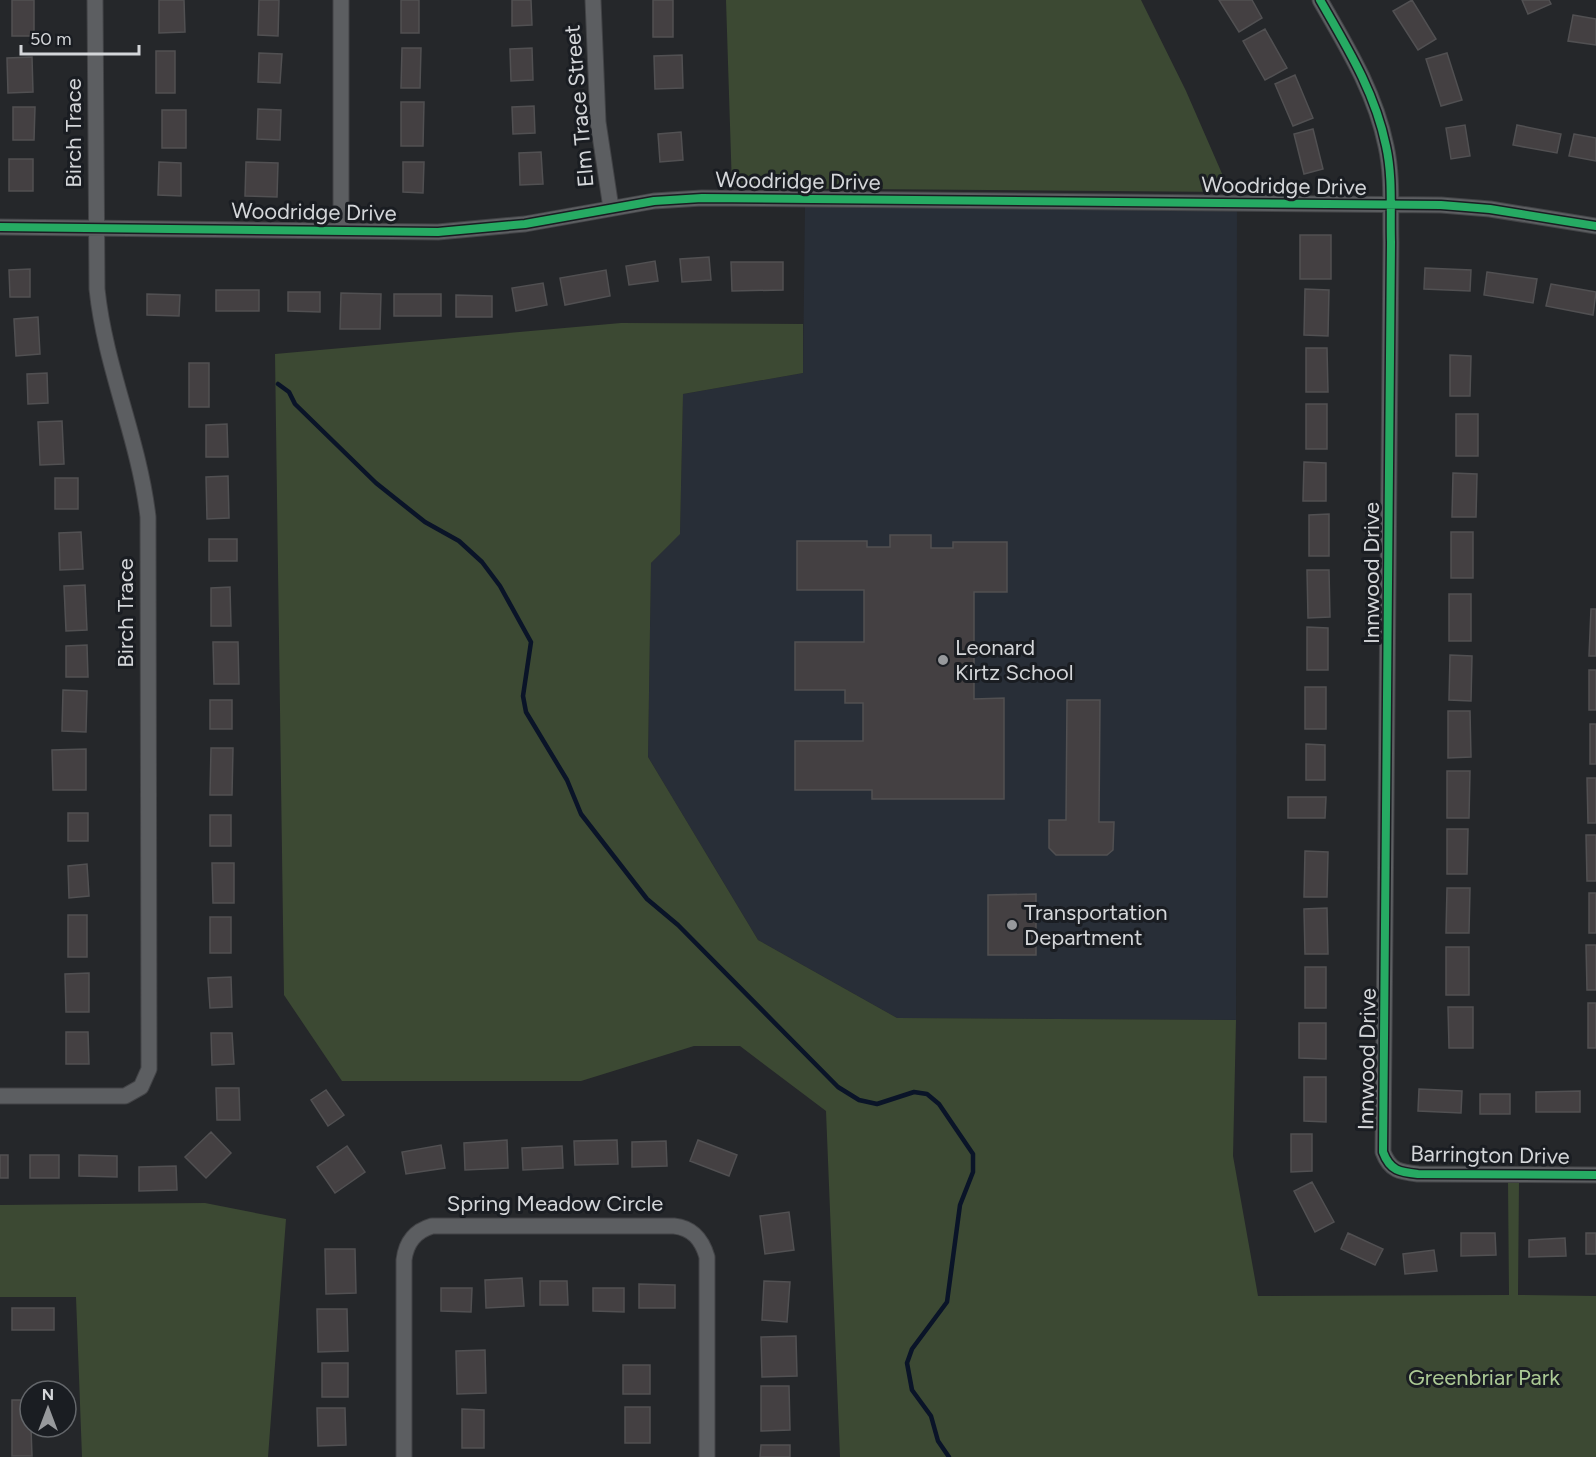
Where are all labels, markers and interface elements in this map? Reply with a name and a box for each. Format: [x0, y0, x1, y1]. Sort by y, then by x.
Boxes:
scale bar [21, 18, 140, 56]
street label: Elm Trace Street [558, 24, 600, 188]
text: 50 m [30, 28, 72, 50]
street label: Birch Trace [60, 78, 87, 188]
street label: Woodridge Drive [715, 166, 881, 196]
street label: Woodridge Drive [1201, 171, 1367, 201]
street label: Woodridge Drive [231, 197, 397, 227]
street label: Innwood Drive [1358, 502, 1385, 644]
street label: Birch Trace [112, 558, 139, 668]
place label: Leonard Kirtz School [955, 634, 1074, 686]
marker: Leonard Kirtz School [936, 653, 950, 667]
place label: Transportation Department [1024, 899, 1167, 951]
marker: Transportation Department [1005, 918, 1019, 932]
street label: Innwood Drive [1352, 988, 1382, 1130]
street label: Barrington Drive [1410, 1140, 1570, 1170]
street label: Spring Meadow Circle [447, 1190, 663, 1217]
park label: Greenbriar Park [1408, 1364, 1560, 1391]
north arrow [18, 1379, 78, 1439]
text: N [42, 1385, 54, 1404]

